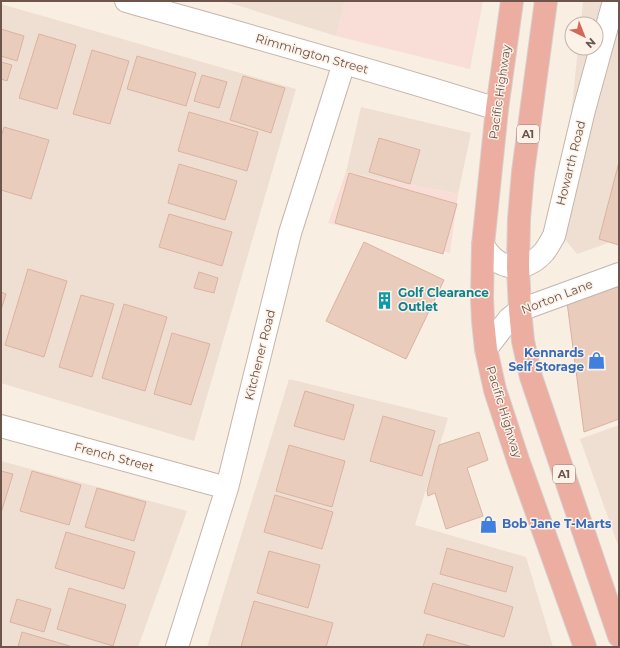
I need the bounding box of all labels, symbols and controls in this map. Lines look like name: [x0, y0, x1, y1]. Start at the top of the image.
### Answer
north arrow: [564, 16, 604, 56]
street label: Rimmington Street: [254, 30, 370, 77]
text: N: [583, 35, 599, 51]
street label: Pacific Highway: [485, 43, 514, 140]
street label: Howarth Road: [553, 119, 588, 207]
road number: A1: [517, 125, 539, 143]
street label: Norton Lane: [519, 276, 595, 317]
place label: Golf Clearance Outlet: [398, 285, 489, 314]
building icon: Golf Clearance Outlet: [375, 290, 395, 310]
street label: Kitchener Road: [241, 308, 278, 402]
place label: Kennards Self Storage: [508, 345, 585, 374]
shop icon: Kennards Self Storage: [587, 350, 607, 370]
street label: Pacific Highway: [483, 364, 526, 460]
street label: French Street: [73, 439, 156, 474]
road number: A1: [553, 465, 575, 483]
shop icon: Bob Jane T-Marts: [479, 514, 499, 534]
place label: Bob Jane T-Marts: [502, 516, 612, 531]

